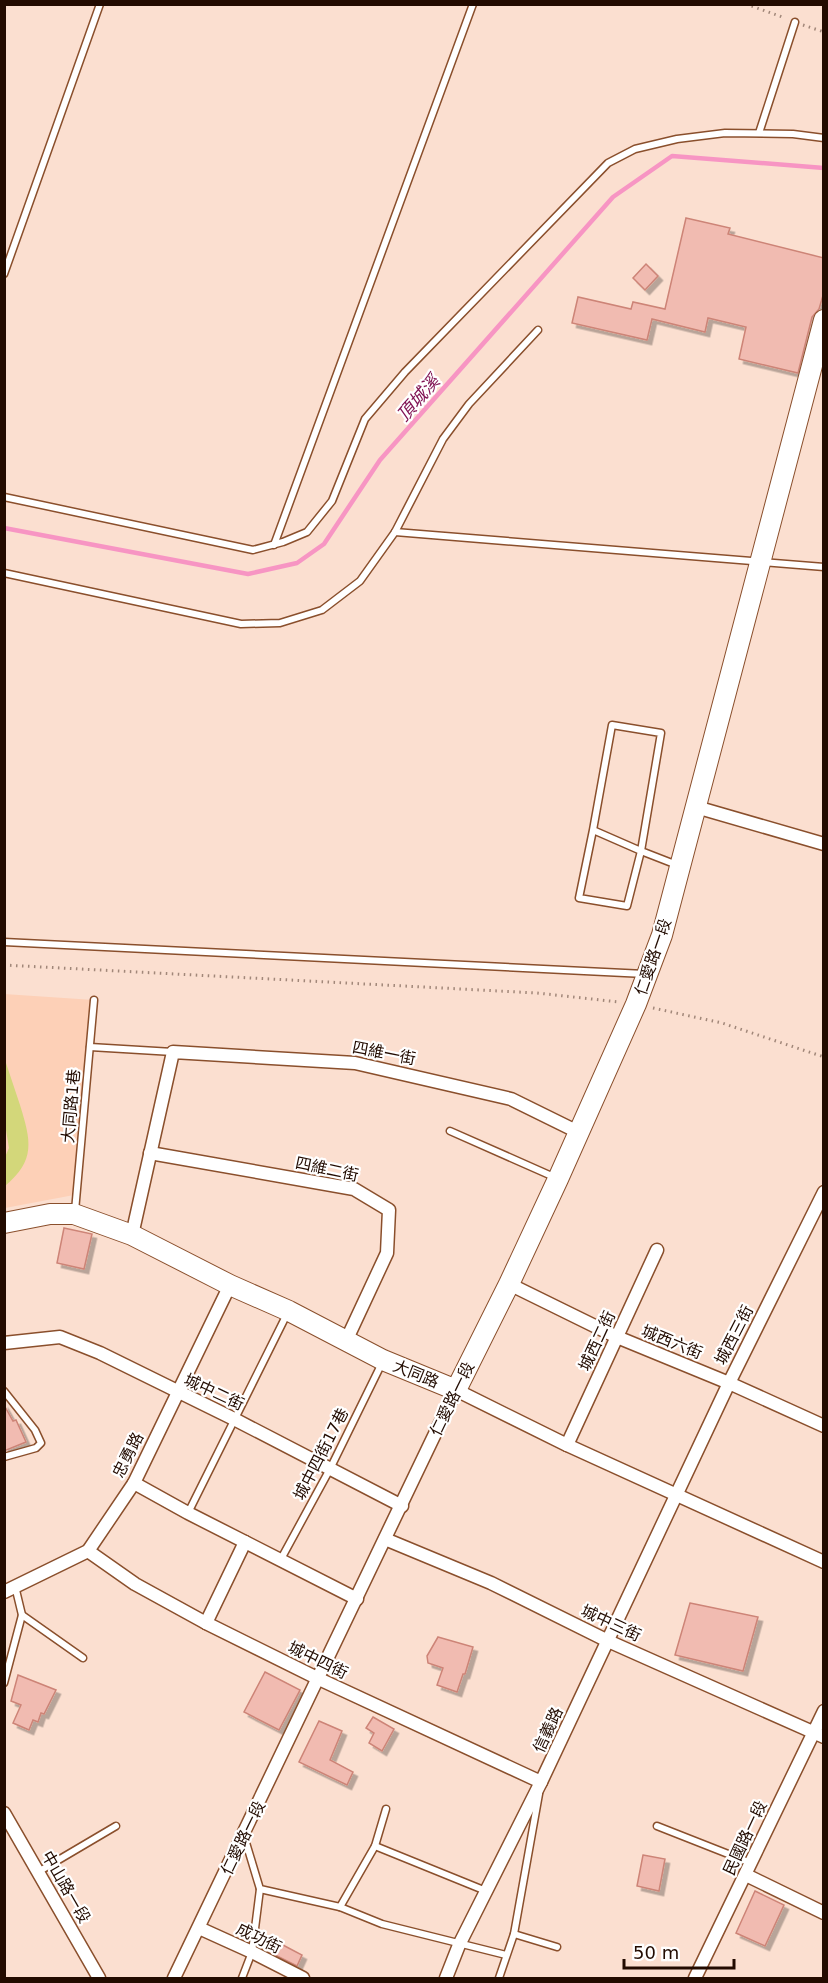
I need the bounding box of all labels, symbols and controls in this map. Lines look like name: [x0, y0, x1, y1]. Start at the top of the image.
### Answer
water label: 頂城溪: [392, 368, 446, 425]
street label: 仁愛路一段: [631, 916, 675, 998]
street label: 四維一街: [351, 1038, 417, 1068]
street label: 大同路1巷: [58, 1068, 84, 1144]
street label: 四維二街: [294, 1153, 360, 1185]
street label: 城西三街: [711, 1302, 757, 1368]
street label: 城西二街: [575, 1308, 619, 1374]
street label: 城西六街: [639, 1321, 705, 1363]
street label: 大同路: [390, 1356, 442, 1392]
street label: 仁愛路一段: [426, 1359, 478, 1439]
street label: 城中二街: [181, 1370, 247, 1414]
street label: 城中四街17巷: [290, 1405, 352, 1503]
street label: 忠勇路: [109, 1429, 147, 1481]
street label: 城中三街: [578, 1601, 644, 1645]
street label: 城中四街: [285, 1637, 351, 1683]
street label: 信義路: [529, 1704, 567, 1756]
street label: 仁愛路一段: [217, 1798, 269, 1878]
street label: 民國路一段: [719, 1798, 771, 1878]
street label: 中山路一段: [38, 1848, 94, 1926]
street label: 成功街: [233, 1919, 285, 1957]
scale bar: [624, 1932, 734, 1970]
text: 50 m: [633, 1942, 679, 1963]

